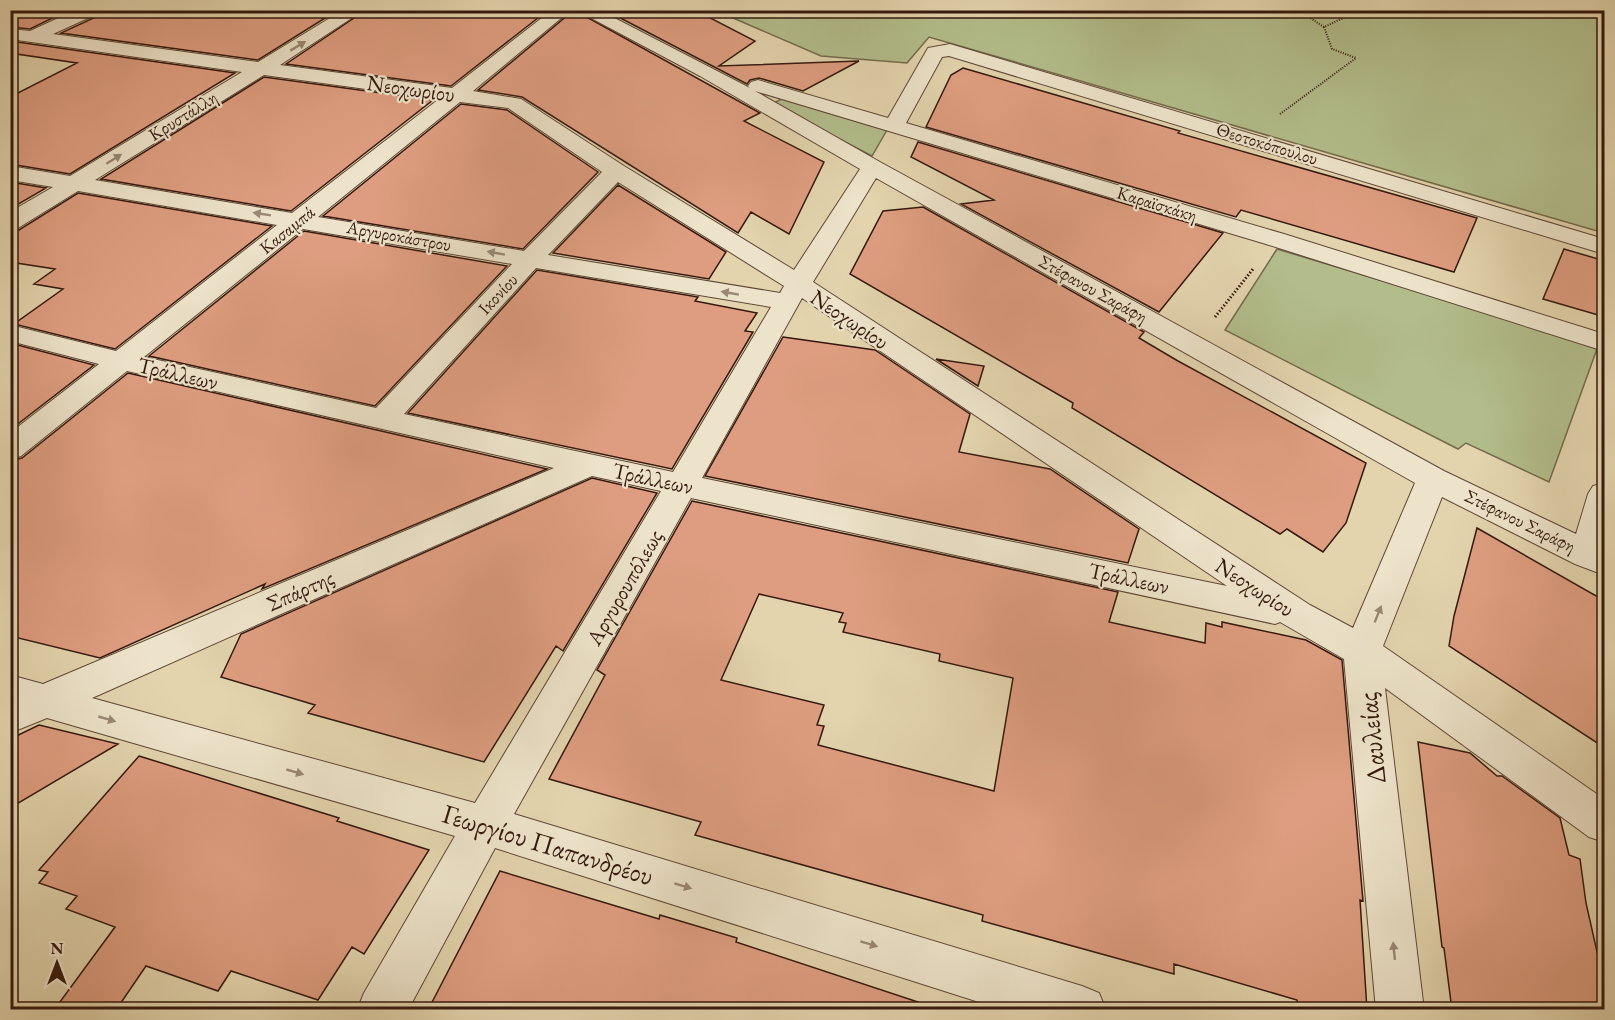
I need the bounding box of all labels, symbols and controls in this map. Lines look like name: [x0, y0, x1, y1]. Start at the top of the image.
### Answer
one-way arrow: [290, 40, 306, 51]
street label: Νεοχωρίου: [365, 68, 457, 109]
street label: Κρυστάλλη: [144, 85, 221, 146]
street label: Θεοτοκόπουλου: [1213, 117, 1321, 170]
one-way arrow: [106, 153, 122, 164]
street label: Καραϊσκάκη: [1114, 180, 1200, 227]
street label: Κασαμπά: [254, 200, 320, 259]
one-way arrow: [253, 209, 272, 218]
street label: Αργυροκάστρου: [344, 215, 453, 256]
one-way arrow: [486, 248, 505, 257]
street label: Στέφανου Σαράφη: [1035, 249, 1152, 328]
street label: Ικονίου: [473, 268, 523, 319]
street label: Νεοχωρίου: [805, 283, 895, 356]
one-way arrow: [720, 288, 739, 297]
street label: Τράλλεων: [135, 350, 221, 397]
street label: Τράλλεων: [610, 456, 696, 501]
street label: Στέφανου Σαράφη: [1461, 484, 1580, 557]
street label: Αργυρουπόλεως: [579, 524, 669, 651]
street label: Νεοχωρίου: [1210, 551, 1300, 624]
street label: Τράλλεων: [1086, 556, 1172, 601]
street label: Σπάρτης: [262, 563, 338, 618]
one-way arrow: [1374, 605, 1383, 623]
street label: Δαυλείας: [1349, 691, 1394, 786]
one-way arrow: [98, 715, 116, 725]
one-way arrow: [286, 768, 304, 777]
street label: Γεωργίου Παπανδρέου: [438, 796, 658, 893]
one-way arrow: [674, 882, 692, 891]
north arrow: [27, 933, 87, 993]
text: N: [51, 938, 64, 959]
one-way arrow: [860, 940, 878, 949]
one-way arrow: [1389, 942, 1399, 961]

